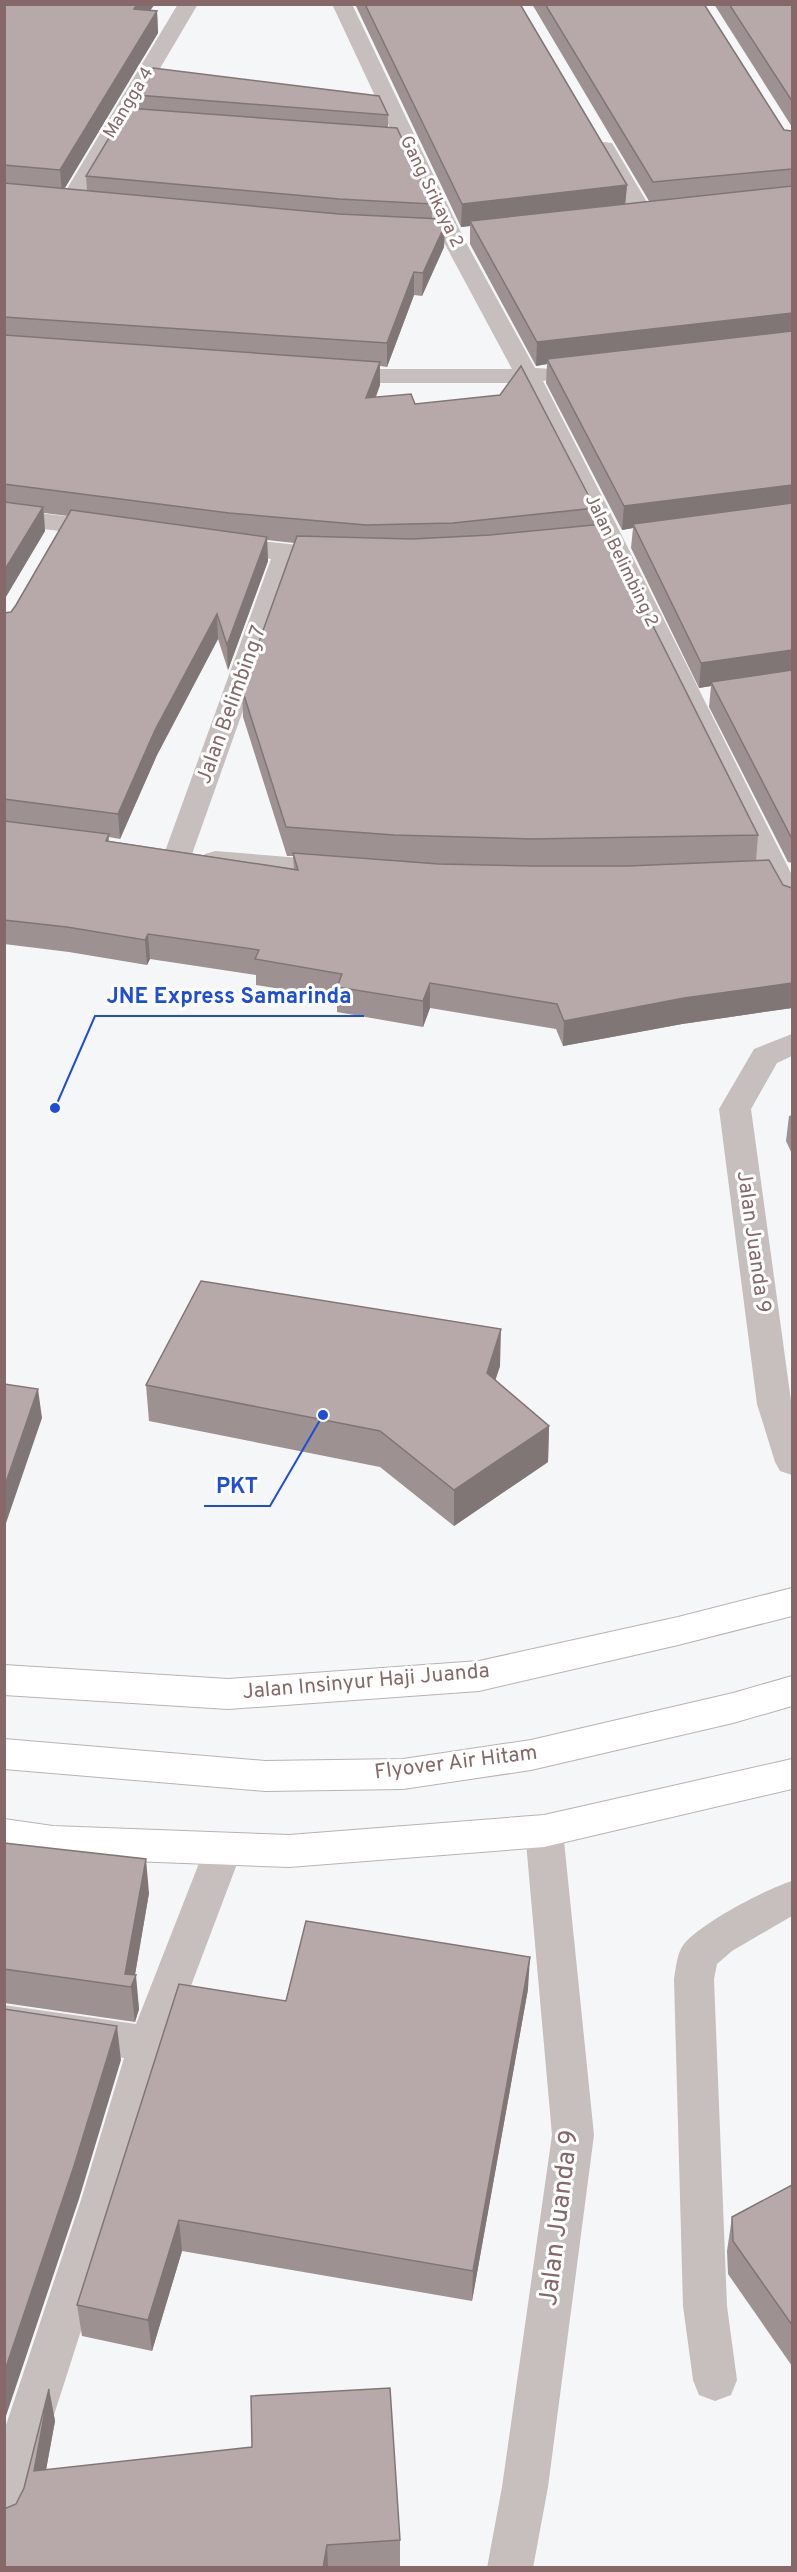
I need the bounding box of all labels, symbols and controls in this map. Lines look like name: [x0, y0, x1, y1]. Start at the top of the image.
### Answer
street label: Mangga 4: [99, 63, 159, 143]
street label: Gang Srikaya 2: [394, 132, 468, 252]
street label: Jalan Belimbing 2: [579, 491, 663, 631]
street label: Jalan Belimbing 7: [191, 622, 273, 788]
callout: JNE Express Samarinda: [95, 976, 364, 1016]
text: JNE Express Samarinda: [107, 984, 351, 1011]
street label: Jalan Juanda 9: [730, 1169, 776, 1315]
callout: PKT: [204, 1466, 270, 1506]
text: PKT: [216, 1474, 258, 1501]
street label: Jalan Insinyur Haji Juanda: [241, 1658, 491, 1706]
street label: Flyover Air Hitam: [373, 1740, 539, 1786]
street label: Jalan Juanda 9: [533, 2128, 587, 2308]

